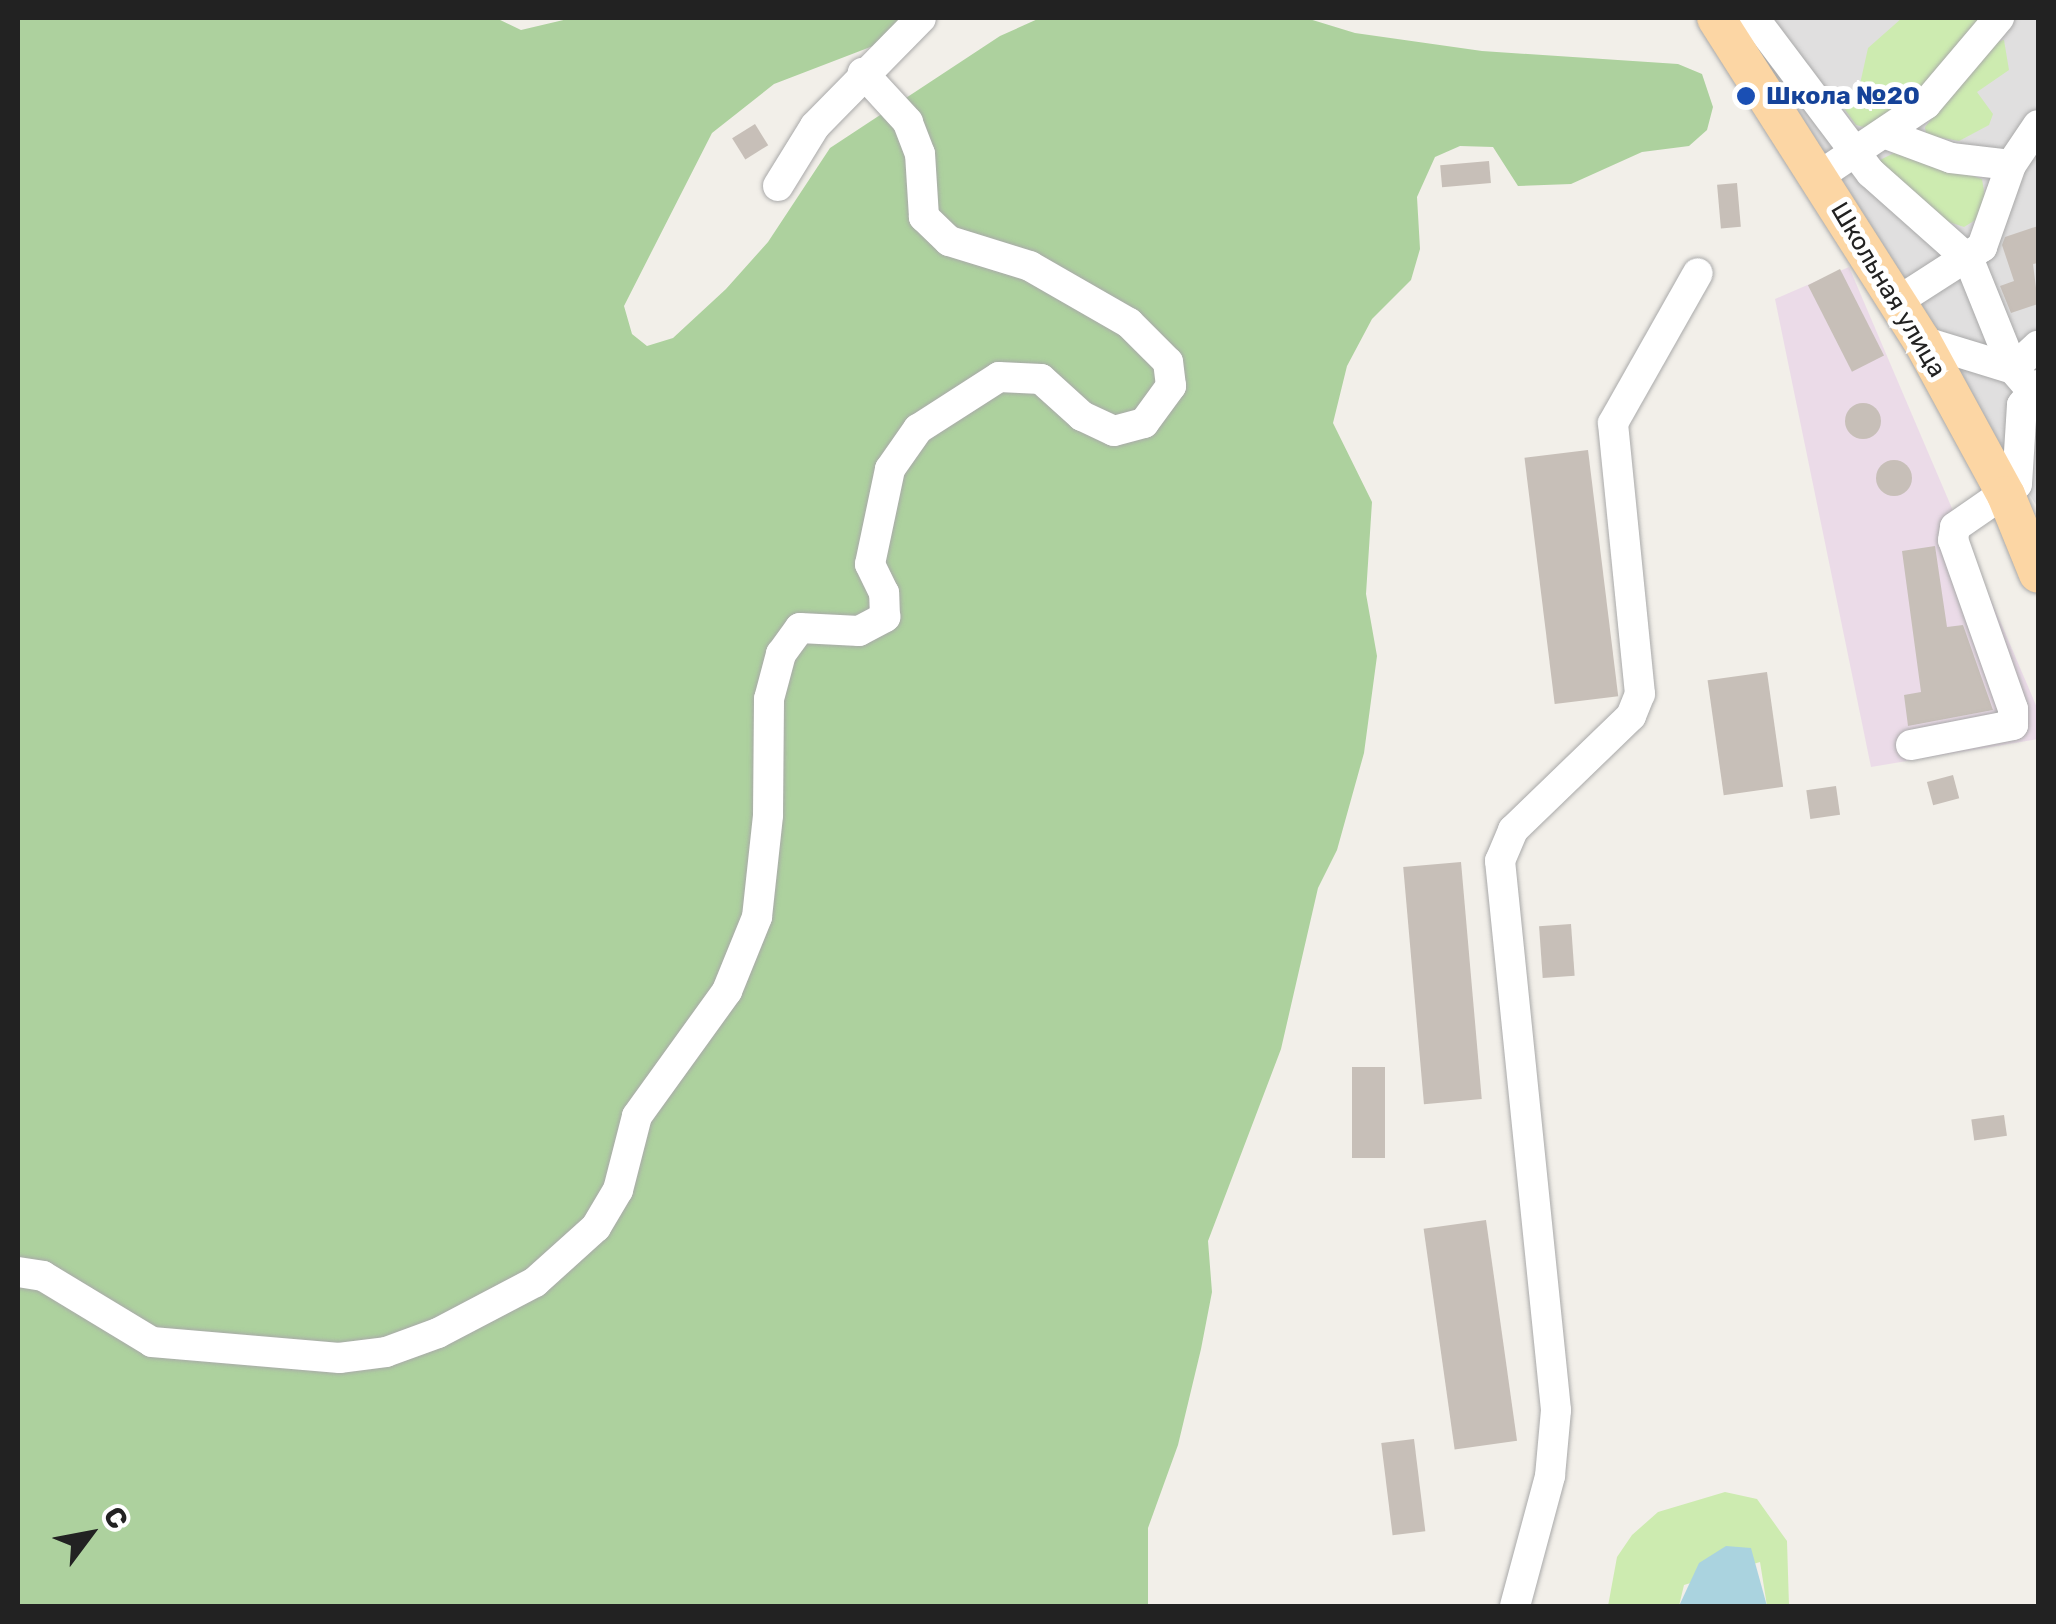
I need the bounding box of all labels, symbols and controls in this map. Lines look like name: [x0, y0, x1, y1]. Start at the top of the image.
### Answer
place label: Школа №20: [1766, 81, 1920, 111]
marker: Школа №20: [1735, 85, 1757, 107]
street label: Школьная улица: [1824, 197, 1952, 383]
north arrow: [40, 1484, 140, 1584]
text: С: [97, 1501, 135, 1535]

